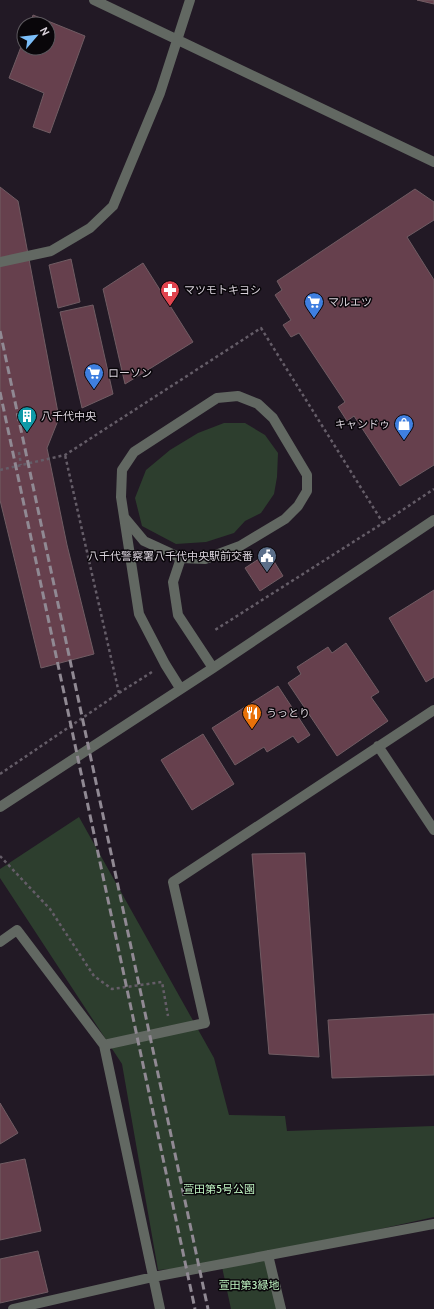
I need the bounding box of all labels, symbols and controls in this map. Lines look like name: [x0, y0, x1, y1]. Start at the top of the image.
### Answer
north arrow: [16, 16, 56, 56]
text: N: [37, 25, 53, 38]
pharmacy icon: マツモトキヨシ: [159, 279, 181, 307]
place label: マツモトキヨシ: [184, 283, 261, 297]
supermarket icon: マルエツ: [303, 291, 325, 319]
place label: マルエツ: [328, 295, 372, 309]
supermarket icon: ローソン: [83, 362, 105, 390]
place label: ローソン: [108, 366, 152, 380]
building icon: 八千代中央: [16, 405, 38, 433]
place label: 八千代中央: [41, 409, 97, 423]
shop icon: キャンドゥ: [393, 413, 415, 441]
place label: キャンドゥ: [335, 417, 390, 431]
public building icon: 八千代警察署八千代中央駅前交番: [256, 545, 278, 573]
place label: 八千代警察署八千代中央駅前交番: [88, 549, 253, 563]
restaurant icon: うっとり: [241, 702, 263, 730]
place label: うっとり: [266, 706, 310, 720]
park label: 萱田第5号公園: [183, 1182, 255, 1196]
park label: 萱田第3緑地: [219, 1278, 279, 1292]

